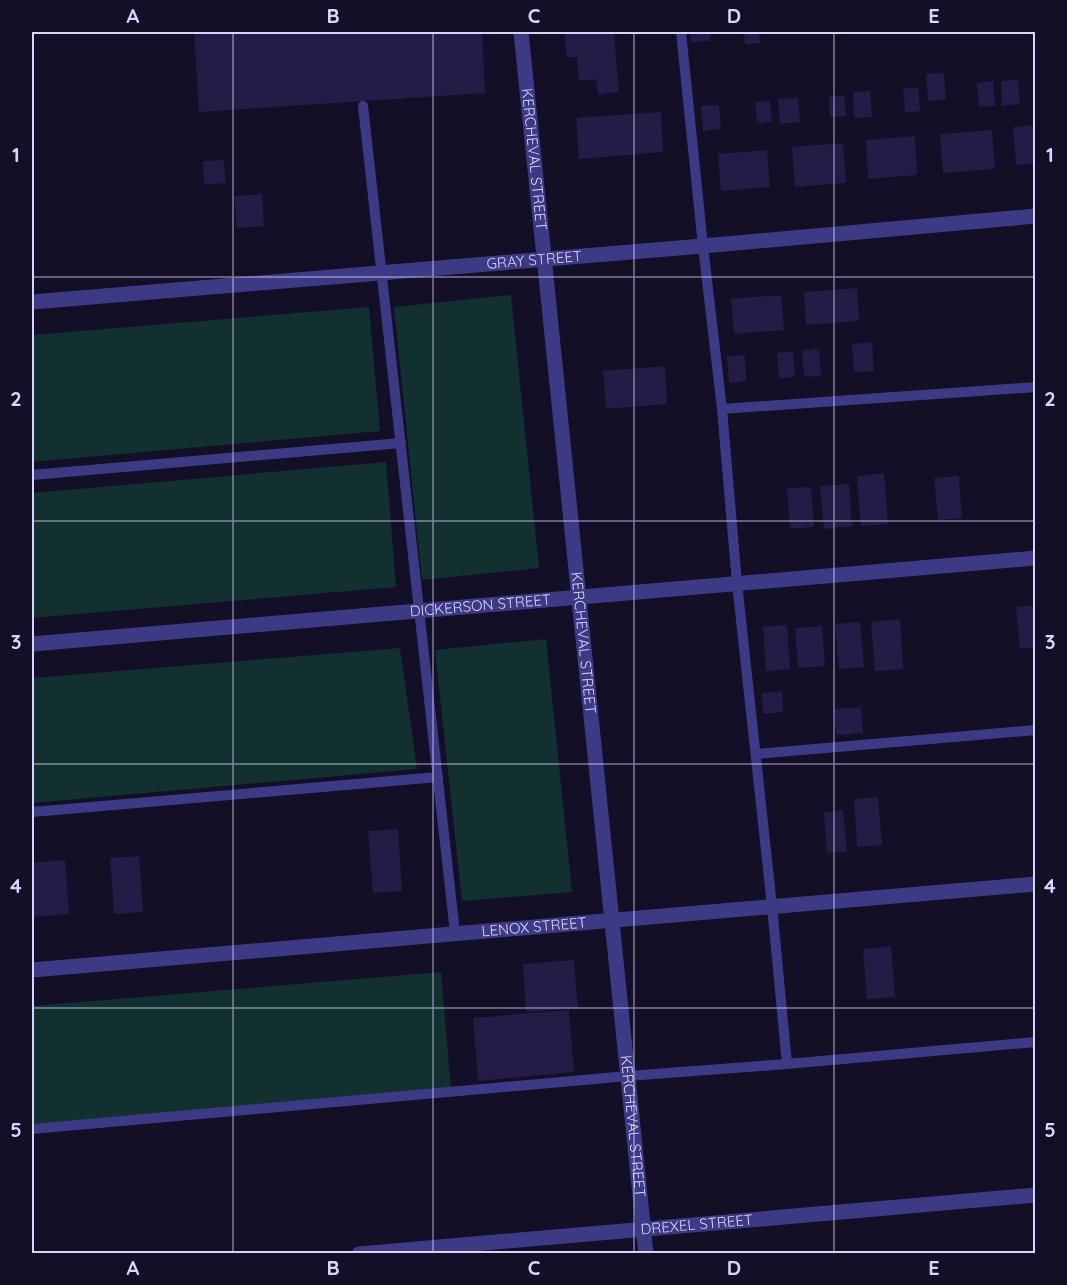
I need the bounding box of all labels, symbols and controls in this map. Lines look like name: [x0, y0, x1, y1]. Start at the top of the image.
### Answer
text: A: [127, 3, 140, 28]
text: B: [326, 3, 340, 28]
text: C: [528, 3, 541, 28]
text: D: [727, 3, 741, 28]
text: E: [928, 3, 940, 28]
street label: KERCHEVAL STREET: [518, 87, 551, 231]
text: 1: [12, 142, 20, 167]
text: 1: [1046, 142, 1054, 167]
street label: GRAY STREET: [486, 246, 583, 273]
text: 2: [10, 386, 22, 411]
text: 2: [1044, 386, 1056, 411]
street label: KERCHEVAL STREET: [567, 571, 601, 715]
street label: DICKERSON STREET: [409, 590, 552, 621]
text: 3: [11, 629, 21, 654]
text: 3: [1045, 629, 1055, 654]
text: 4: [10, 873, 22, 898]
text: 4: [1044, 873, 1056, 898]
street label: LENOX STREET: [481, 913, 587, 940]
street label: KERCHEVAL STREET: [617, 1054, 650, 1198]
text: 5: [10, 1117, 22, 1142]
text: 5: [1044, 1117, 1056, 1142]
street label: DREXEL STREET: [640, 1210, 754, 1238]
text: A: [127, 1255, 140, 1280]
text: B: [326, 1255, 340, 1280]
text: C: [528, 1255, 541, 1280]
text: D: [727, 1255, 741, 1280]
text: E: [928, 1255, 940, 1280]

